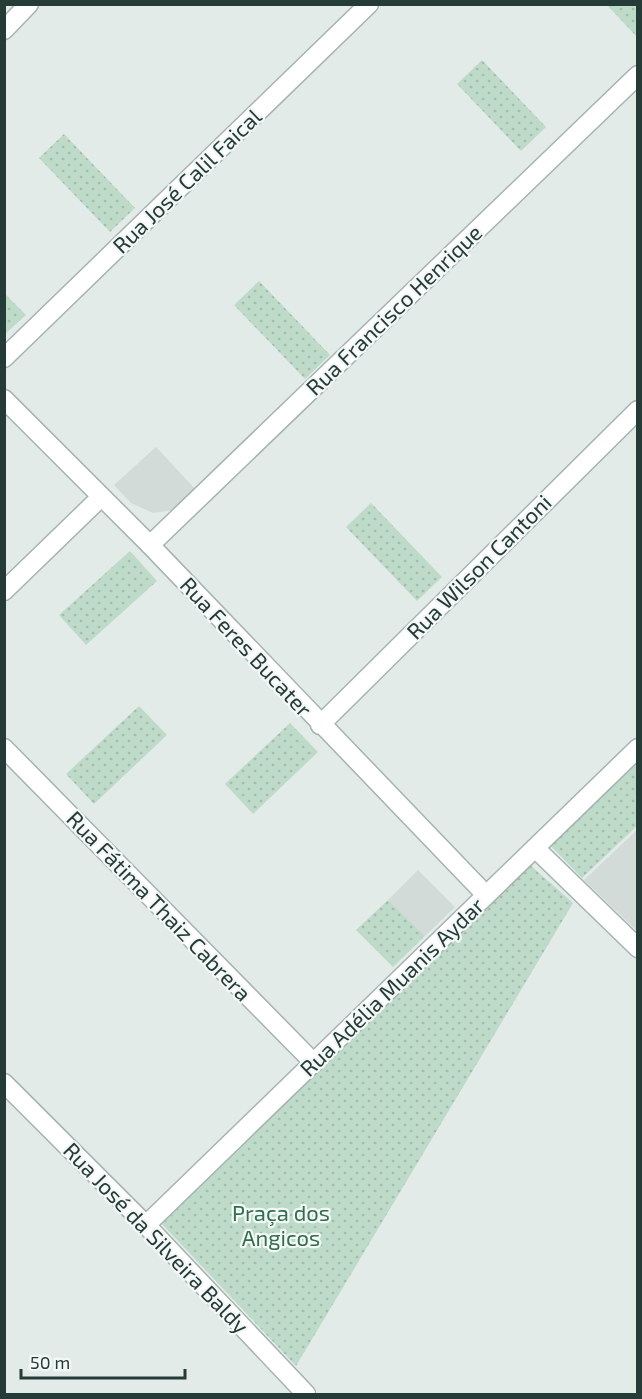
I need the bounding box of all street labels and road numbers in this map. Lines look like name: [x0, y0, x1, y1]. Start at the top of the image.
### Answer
street label: Rua José Calil Faical: [107, 102, 266, 258]
street label: Rua Francisco Henrique: [300, 219, 487, 400]
street label: Rua Wilson Cantoni: [401, 489, 556, 644]
street label: Rua Feres Bucater: [176, 571, 318, 721]
street label: Rua Fátima Thaiz Cabrera: [62, 805, 257, 1006]
street label: Rua Adélia Muanis Aydar: [294, 891, 489, 1081]
street label: Rua José da Silveira Baldy: [59, 1137, 255, 1338]

